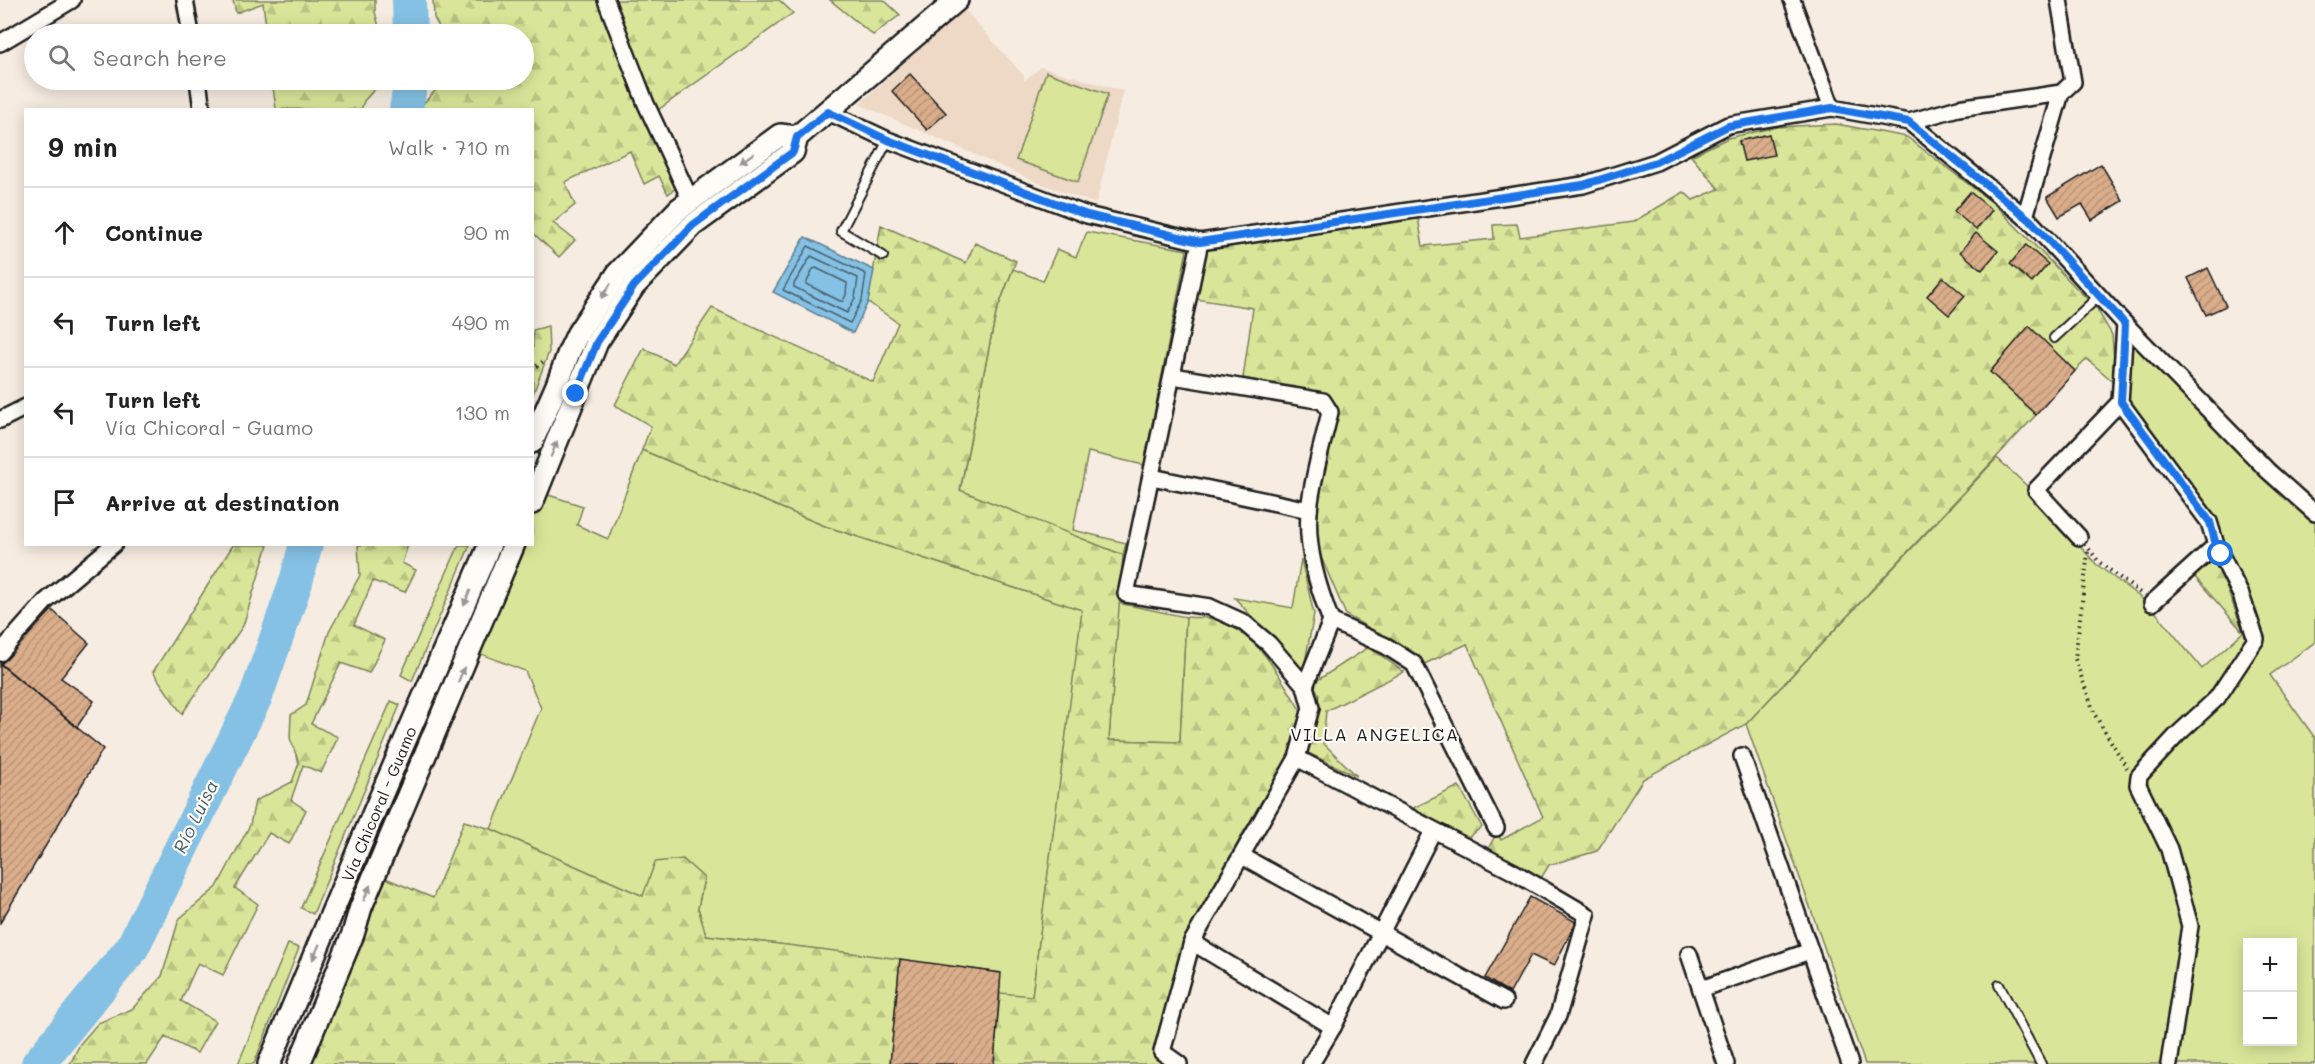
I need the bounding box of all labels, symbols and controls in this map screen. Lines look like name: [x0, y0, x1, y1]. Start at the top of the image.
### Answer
search box: [24, 24, 534, 90]
icon: search: [45, 41, 78, 74]
text: Search here: [93, 43, 227, 72]
text: 9 min: [48, 130, 117, 164]
text: Walk · 710 m: [388, 134, 510, 160]
one-way arrow: [739, 152, 754, 164]
icon: ahead: [48, 216, 81, 249]
text: Continue: [105, 218, 203, 247]
text: 90 m: [464, 219, 510, 245]
one-way arrow: [601, 283, 612, 299]
icon: left: [48, 306, 81, 339]
text: Turn left: [105, 308, 201, 337]
text: 490 m: [452, 309, 510, 335]
route end: [562, 380, 588, 406]
text: Turn left: [105, 385, 201, 414]
icon: left: [48, 396, 81, 429]
text: 130 m: [455, 399, 510, 425]
text: Vía Chicoral - Guamo: [105, 414, 313, 440]
one-way arrow: [550, 439, 560, 457]
icon: arrive: [48, 486, 81, 519]
text: Arrive at destination: [105, 488, 340, 517]
route start: [2207, 540, 2233, 566]
one-way arrow: [462, 590, 472, 608]
one-way arrow: [456, 665, 466, 683]
district label: VILLA ANGELICA: [1290, 722, 1460, 746]
street label: Vía Chicoral - Guamo: [336, 723, 421, 885]
water label: Río Luisa: [167, 776, 223, 857]
one-way arrow: [363, 884, 372, 901]
map controls: [2243, 938, 2297, 1046]
button: +: [2243, 938, 2297, 992]
one-way arrow: [312, 943, 321, 960]
button: −: [2243, 992, 2297, 1046]

